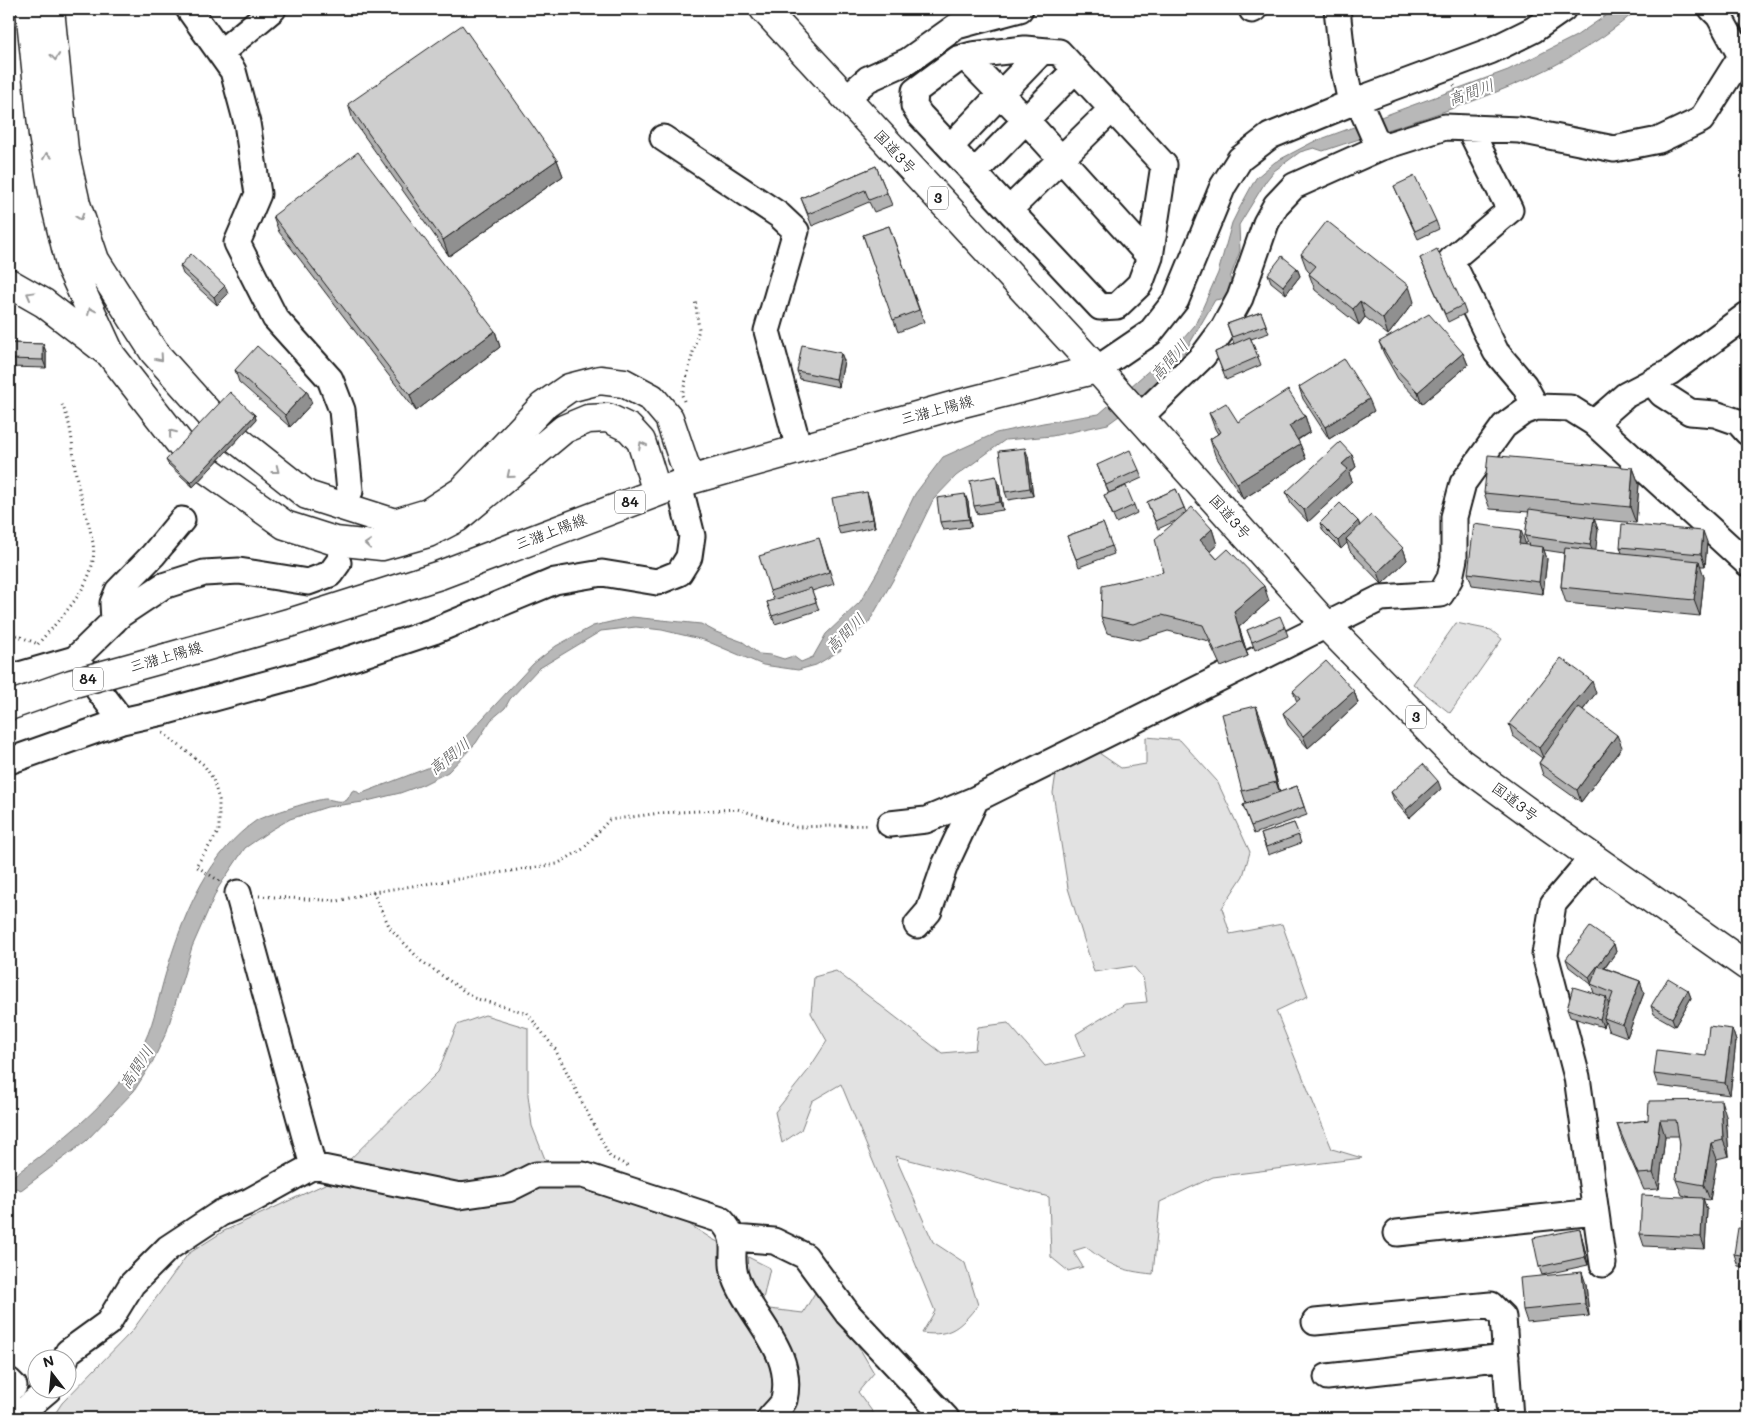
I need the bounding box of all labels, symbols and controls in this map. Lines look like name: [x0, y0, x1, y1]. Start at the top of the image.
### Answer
one-way arrow: [49, 54, 60, 62]
water label: 高間川: [1445, 73, 1497, 110]
street label: 国道3号: [870, 125, 921, 178]
one-way arrow: [42, 151, 52, 160]
road number: 3: [928, 187, 948, 210]
one-way arrow: [74, 213, 84, 221]
one-way arrow: [27, 291, 36, 301]
one-way arrow: [86, 307, 97, 316]
water label: 高間川: [1145, 335, 1192, 385]
one-way arrow: [154, 352, 163, 361]
street label: 三潴上陽線: [898, 390, 976, 428]
one-way arrow: [169, 430, 177, 439]
one-way arrow: [638, 442, 648, 451]
one-way arrow: [270, 465, 279, 473]
one-way arrow: [506, 470, 515, 479]
street label: 国道3号: [1205, 490, 1256, 543]
road number: 84: [615, 491, 645, 514]
street label: 三潴上陽線: [512, 508, 589, 554]
one-way arrow: [364, 539, 372, 550]
water label: 高間川: [820, 608, 869, 657]
street label: 三潴上陽線: [127, 636, 205, 676]
road number: 84: [73, 668, 103, 691]
road number: 3: [1406, 706, 1426, 729]
water label: 高間川: [423, 732, 474, 779]
street label: 国道3号: [1488, 777, 1543, 825]
water label: 高間川: [114, 1041, 157, 1093]
north arrow: [28, 1350, 78, 1400]
text: N: [41, 1350, 56, 1372]

